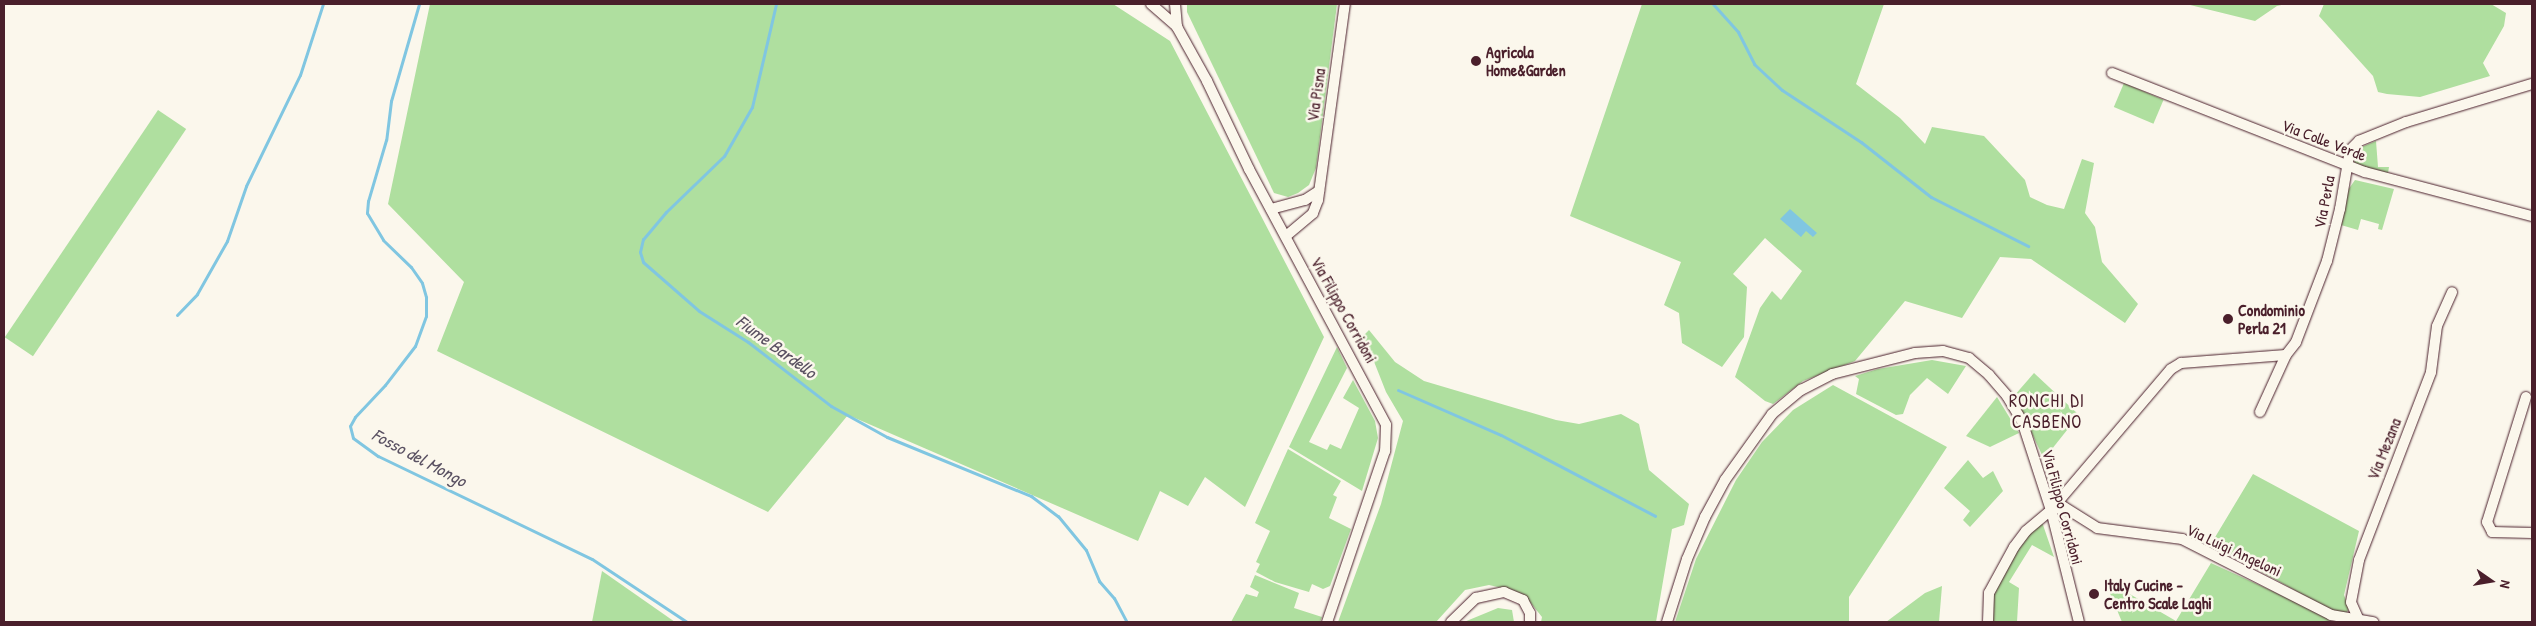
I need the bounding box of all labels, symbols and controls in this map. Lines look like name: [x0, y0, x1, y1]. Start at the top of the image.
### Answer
place label: Agricola Home&Garden: [1486, 42, 1566, 80]
marker: Agricola Home&Garden: [1470, 55, 1482, 67]
street label: Via Pisna: [1303, 67, 1329, 123]
street label: Via Colle Verde: [2279, 115, 2369, 165]
street label: Via Perla: [2309, 174, 2339, 230]
street label: Via Filippo Corridoni: [1307, 254, 1381, 366]
place label: Condominio Perla 21: [2238, 300, 2305, 338]
water label: Fiume Bardello: [732, 311, 820, 383]
marker: Condominio Perla 21: [2222, 313, 2234, 325]
district label: RONCHI DI CASBENO: [2008, 391, 2086, 434]
street label: Via Mezana: [2363, 415, 2405, 483]
water label: Fosso del Mongo: [368, 424, 470, 492]
street label: Via Filippo Corridoni: [2038, 447, 2088, 567]
street label: Via Luigi Angeloni: [2183, 520, 2285, 580]
north arrow: [2466, 556, 2516, 606]
place label: Italy Cucine - Centro Scale Laghi: [2104, 575, 2212, 613]
text: N: [2496, 579, 2516, 590]
marker: Italy Cucine - Centro Scale Laghi: [2088, 588, 2100, 600]

